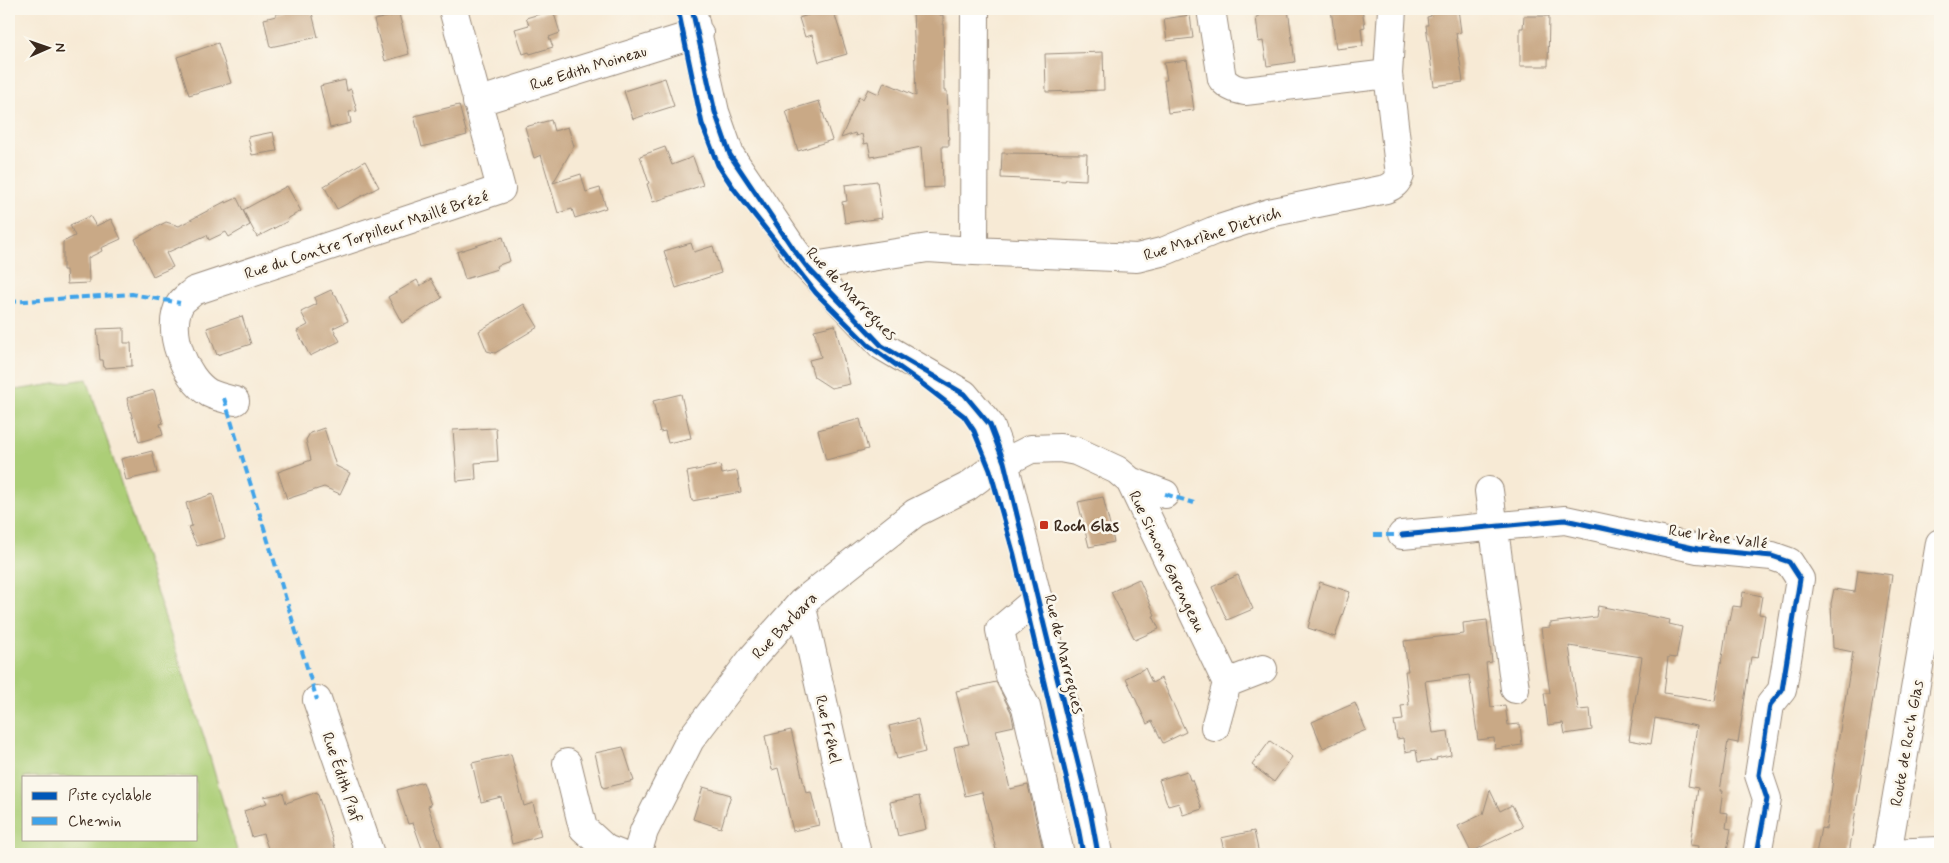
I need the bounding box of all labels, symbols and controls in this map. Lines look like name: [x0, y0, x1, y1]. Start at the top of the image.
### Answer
north arrow: [22, 22, 72, 72]
street label: Rue Edith Moineau: [528, 41, 649, 96]
text: N: [51, 43, 69, 53]
street label: Rue du Contre Torpilleur Maillé Brézé: [242, 186, 491, 285]
street label: Rue Marlène Dietrich: [1141, 202, 1284, 267]
street label: Rue de Marregues: [800, 243, 901, 346]
street label: Rue Simon Garengeau: [1123, 487, 1210, 636]
place label: Roch Glas: [1054, 516, 1120, 537]
marker: Roch Glas: [1038, 519, 1050, 531]
street label: Rue Irène Vallé: [1667, 520, 1768, 555]
street label: Rue Barbara: [748, 588, 822, 664]
street label: Rue de Marregues: [1038, 592, 1089, 716]
street label: Route de Roc'h Glas: [1886, 678, 1929, 808]
street label: Rue Fréhel: [809, 693, 846, 766]
street label: Rue Édith Piaf: [316, 730, 367, 825]
legend: [22, 776, 198, 840]
text: Piste cyclable: [68, 786, 152, 806]
text: Chemin: [68, 812, 121, 832]

